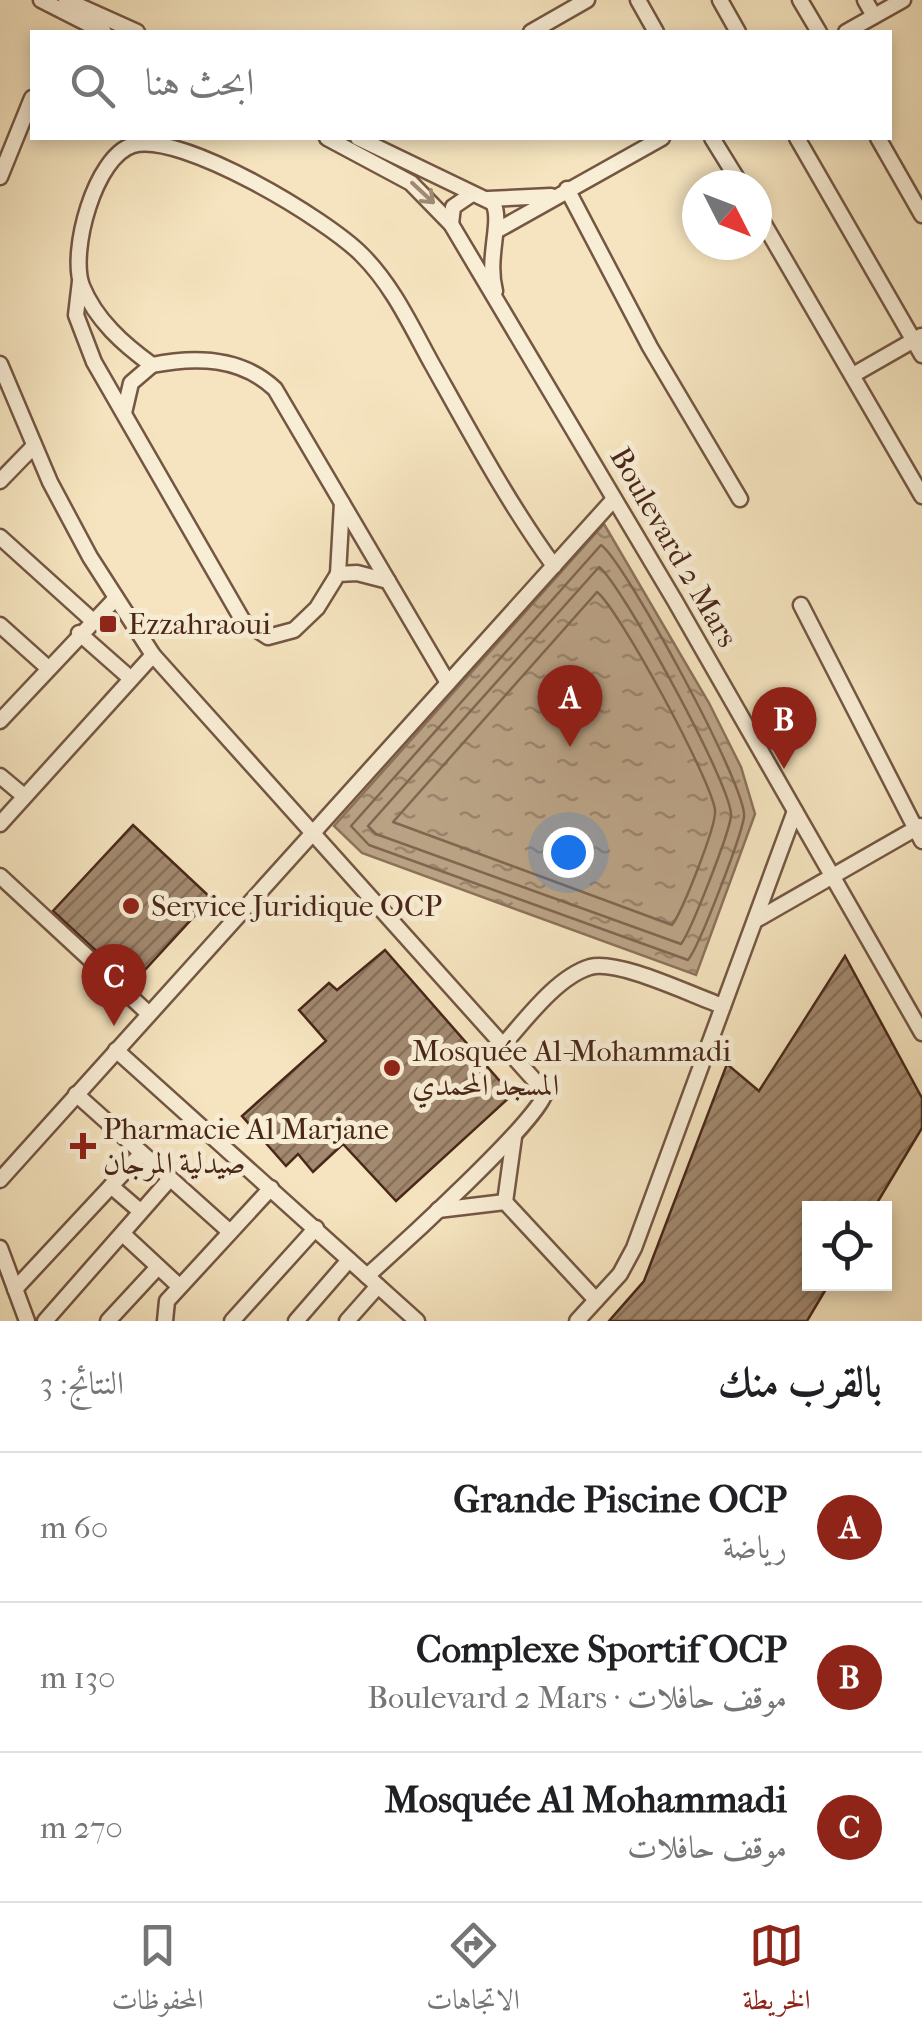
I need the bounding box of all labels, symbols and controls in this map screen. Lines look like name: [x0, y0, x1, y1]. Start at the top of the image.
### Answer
search box: [30, 30, 892, 140]
icon: search: [65, 58, 120, 113]
text: ابحث هنا: [145, 60, 255, 105]
north arrow: [682, 170, 772, 260]
one-way arrow: [409, 181, 435, 205]
street label: Boulevard 2 Mars: [602, 441, 745, 653]
place label: Ezzahraoui: [128, 607, 271, 642]
marker: Ezzahraoui: [97, 613, 119, 635]
pin: A: [538, 664, 602, 747]
pin: B: [752, 686, 816, 769]
your location: [543, 827, 594, 878]
place label: Service Juridique OCP: [151, 889, 442, 924]
marker: Service Juridique OCP: [120, 895, 142, 917]
pin: C: [82, 944, 146, 1026]
place label: Mosquée Al-Mohammadi المسجد المحمدي: [412, 1034, 731, 1109]
marker: Mosquée Al-Mohammadi المسجد المحمدي: [381, 1057, 403, 1079]
place label: Pharmacie Al Marjane صيدلية المرجان: [103, 1112, 389, 1182]
marker: Pharmacie Al Marjane صيدلية المرجان: [72, 1135, 94, 1157]
map controls: [802, 1201, 892, 1291]
button: locate: [802, 1201, 892, 1291]
text: بالقرب منك: [718, 1358, 882, 1407]
text: النتائج: 3: [40, 1365, 124, 1402]
text: Grande Piscine OCP: [453, 1477, 787, 1522]
text: 60 m: [40, 1509, 108, 1546]
text: A: [839, 1509, 860, 1546]
text: رياضة: [722, 1529, 787, 1566]
text: Complexe Sportif OCP: [416, 1627, 787, 1672]
text: 130 m: [40, 1659, 116, 1696]
text: B: [839, 1659, 860, 1696]
text: موقف حافلات · Boulevard 2 Mars: [367, 1679, 787, 1716]
text: Mosquée Al Mohammadi: [384, 1777, 787, 1822]
text: 270 m: [40, 1809, 123, 1846]
text: C: [839, 1809, 860, 1846]
text: موقف حافلات: [627, 1829, 787, 1866]
tab: المحفوظات: [111, 1918, 204, 2027]
tab: الاتجاهات: [426, 1918, 520, 2027]
tab: الخريطة: [743, 1918, 811, 2027]

